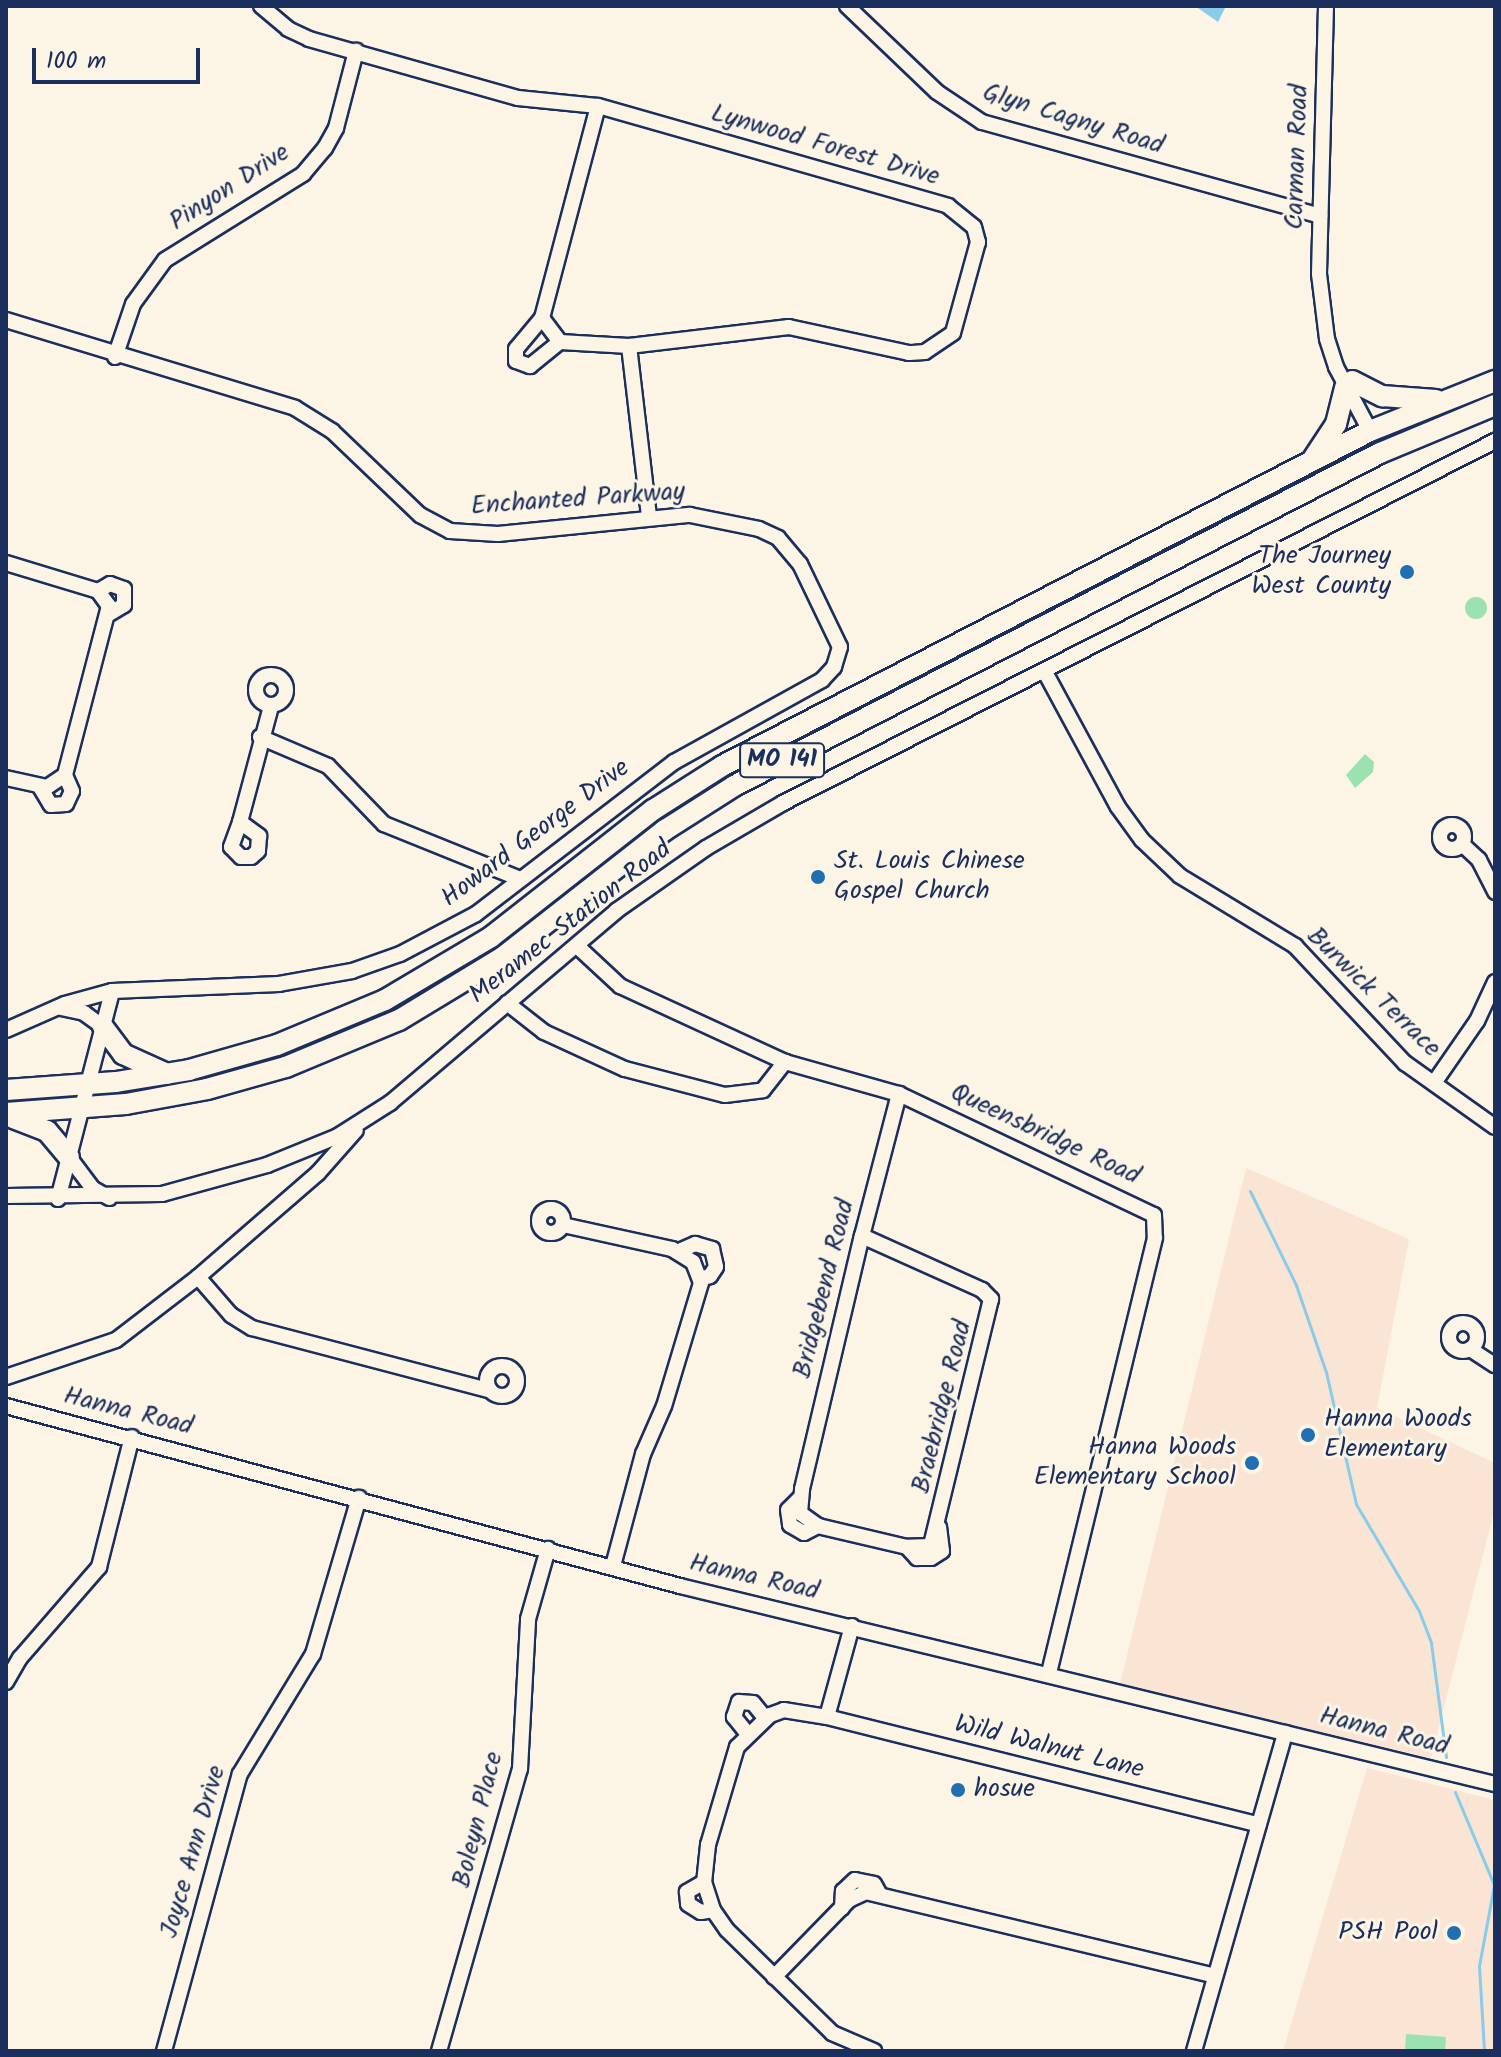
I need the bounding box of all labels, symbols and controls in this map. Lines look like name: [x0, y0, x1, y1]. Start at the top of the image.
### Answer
scale bar: [36, 32, 204, 82]
text: 100 m: [46, 42, 106, 81]
street label: Glyn Cagny Road: [979, 78, 1167, 162]
street label: Carman Road: [1280, 84, 1316, 230]
street label: Lynwood Forest Drive: [707, 98, 943, 194]
street label: Pinyon Drive: [164, 138, 296, 238]
street label: Enchanted Parkway: [470, 477, 686, 523]
place label: The Journey West County: [1251, 541, 1391, 602]
marker: The Journey West County: [1398, 563, 1416, 581]
road number: MO 141: [738, 740, 826, 780]
street label: Howard George Drive: [436, 753, 636, 915]
street label: Meramec Station Road: [464, 834, 678, 1012]
place label: St. Louis Chinese Gospel Church: [834, 846, 1025, 908]
marker: St. Louis Chinese Gospel Church: [809, 868, 827, 886]
street label: Burwick Terrace: [1300, 921, 1446, 1065]
street label: Queensbridge Road: [945, 1077, 1145, 1193]
street label: Bridgebend Road: [788, 1196, 862, 1382]
street label: Braebridge Road: [906, 1317, 980, 1497]
street label: Hanna Road: [60, 1381, 196, 1443]
place label: Hanna Woods Elementary: [1324, 1404, 1472, 1466]
marker: Hanna Woods Elementary: [1299, 1426, 1317, 1444]
place label: Hanna Woods Elementary School: [1034, 1432, 1236, 1494]
marker: Hanna Woods Elementary School: [1243, 1454, 1261, 1472]
street label: Hanna Road: [686, 1548, 822, 1608]
street label: Hanna Road: [1316, 1701, 1452, 1763]
street label: Wild Walnut Lane: [951, 1709, 1147, 1787]
street label: Boleyn Place: [447, 1749, 511, 1891]
street label: Joyce Ann Drive: [154, 1762, 234, 1942]
place label: hosue: [974, 1774, 1035, 1806]
marker: hosue: [949, 1781, 967, 1799]
place label: PSH Pool: [1338, 1917, 1438, 1949]
marker: PSH Pool: [1445, 1924, 1463, 1942]

